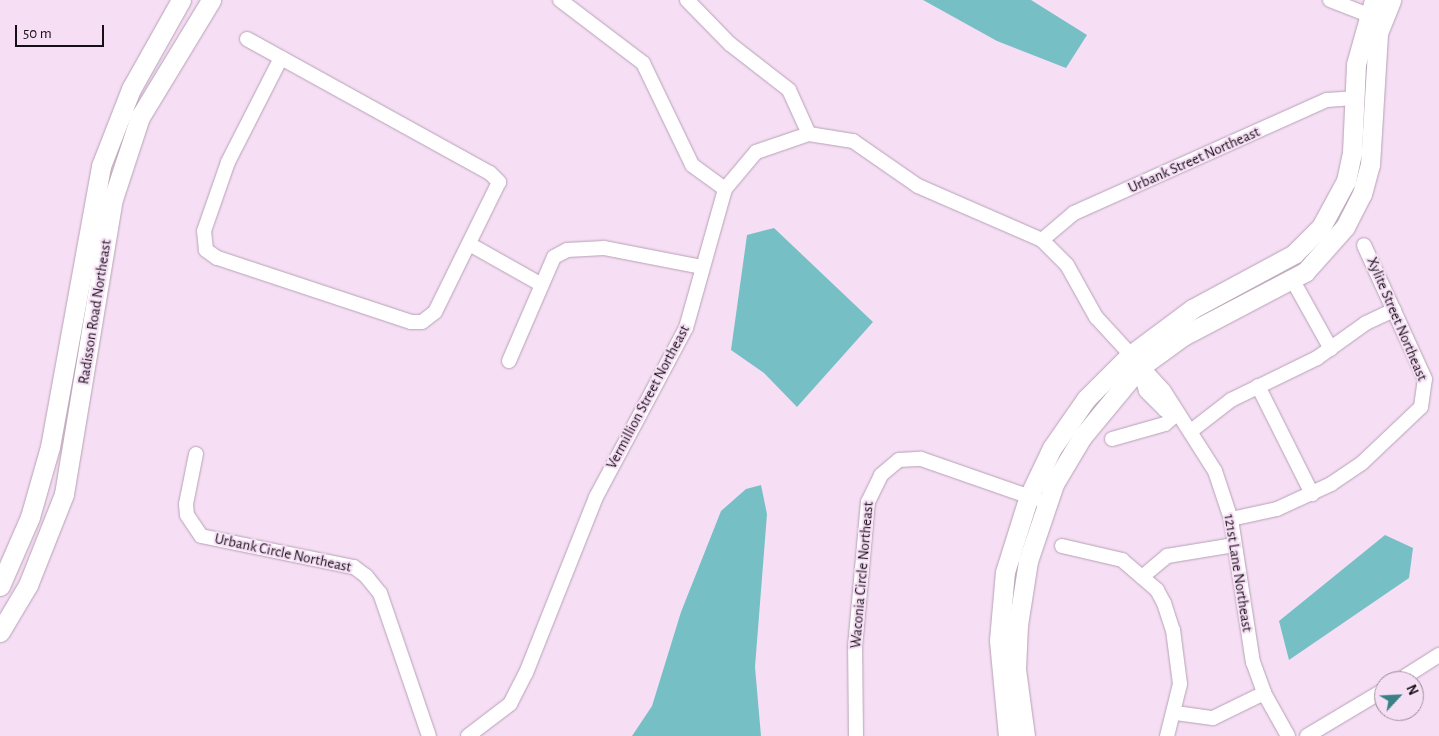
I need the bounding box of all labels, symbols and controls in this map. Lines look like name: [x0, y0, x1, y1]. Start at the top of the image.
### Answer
scale bar: [18, 15, 106, 47]
text: 50 m: [23, 26, 52, 41]
street label: Urbank Street Northeast: [1125, 123, 1263, 197]
street label: Radisson Road Northeast: [75, 239, 115, 385]
street label: Xylite Street Northeast: [1363, 254, 1431, 384]
street label: Vermillion Street Northeast: [602, 322, 694, 472]
street label: Waconia Circle Northeast: [847, 501, 877, 649]
street label: 121st Lane Northeast: [1220, 513, 1256, 633]
street label: Urbank Circle Northeast: [213, 530, 353, 576]
north arrow: [1374, 671, 1424, 721]
text: N: [1403, 683, 1420, 697]

